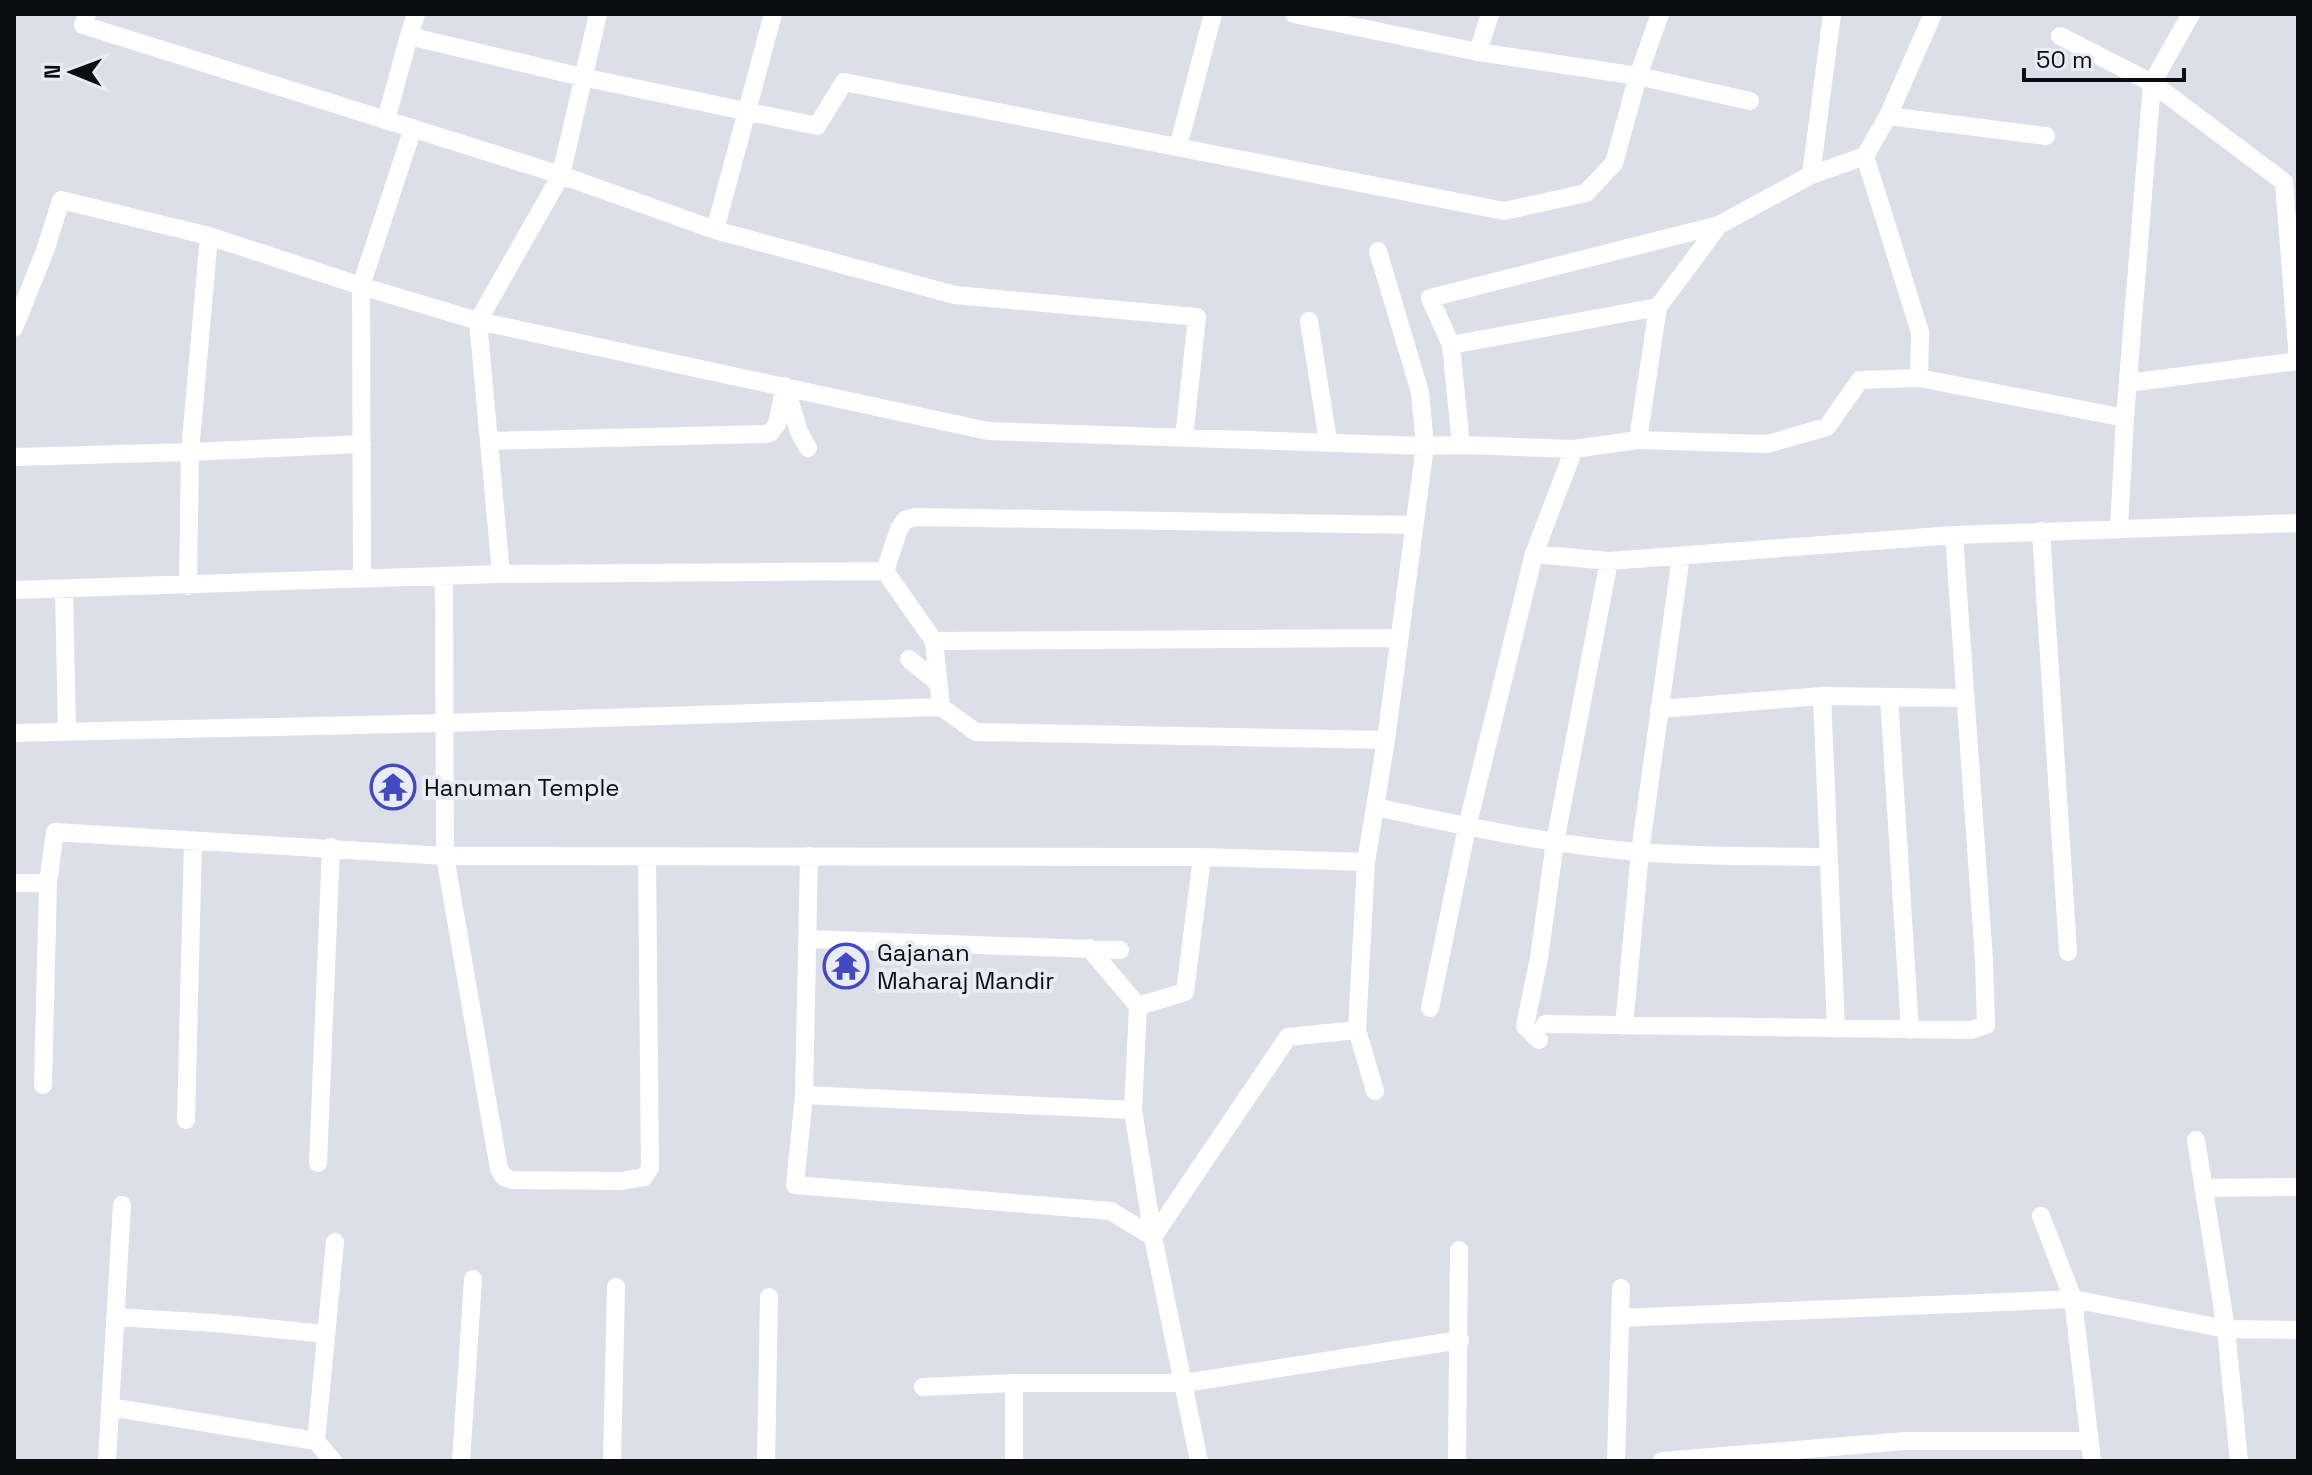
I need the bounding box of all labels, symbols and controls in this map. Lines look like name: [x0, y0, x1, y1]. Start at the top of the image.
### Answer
north arrow: [32, 32, 112, 112]
scale bar: [2024, 32, 2184, 82]
text: 50 m: [2036, 44, 2093, 75]
text: N: [38, 64, 66, 79]
temple icon: Hanuman Temple: [369, 763, 417, 811]
place label: Hanuman Temple: [424, 772, 620, 803]
place label: Gajanan Maharaj Mandir: [877, 937, 1054, 996]
temple icon: Gajanan Maharaj Mandir: [822, 942, 870, 990]

